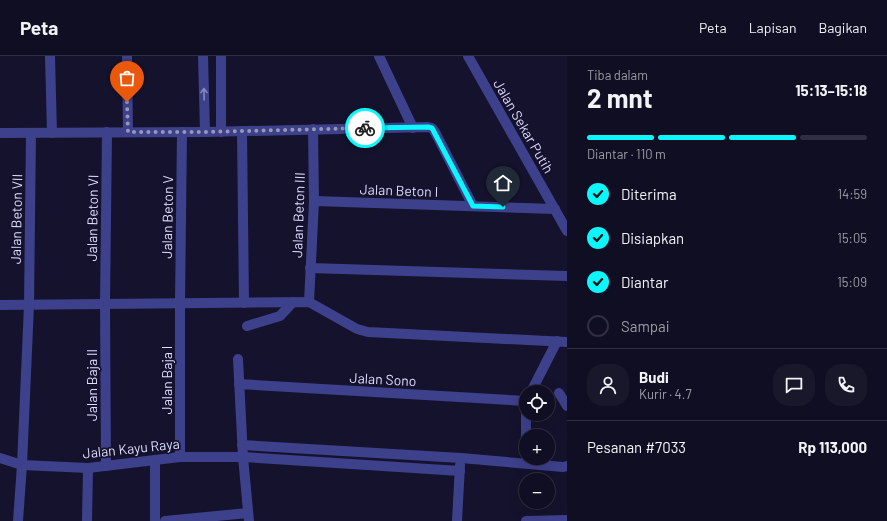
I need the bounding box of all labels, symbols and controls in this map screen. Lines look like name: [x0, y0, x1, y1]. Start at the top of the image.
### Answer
text: Peta: [20, 16, 58, 39]
text: Peta: [699, 19, 727, 36]
text: Lapisan: [749, 19, 797, 36]
text: Bagikan: [819, 19, 867, 36]
pin: [110, 61, 144, 102]
icon: bag: [116, 67, 138, 89]
text: Tiba dalam: [587, 67, 648, 83]
street label: Jalan Sekar Putih: [490, 76, 558, 176]
text: 15:13–15:18: [795, 81, 867, 99]
text: 2 mnt: [587, 82, 653, 113]
one-way arrow: [200, 88, 207, 101]
courier: [345, 108, 385, 148]
icon: bike: [354, 117, 376, 139]
text: Diantar · 110 m: [587, 146, 666, 162]
pin: [486, 166, 520, 207]
street label: Jalan Beton III: [288, 172, 308, 258]
icon: home: [492, 172, 514, 194]
street label: Jalan Beton VII: [7, 174, 25, 264]
street label: Jalan Beton VI: [83, 174, 101, 262]
street label: Jalan Beton V: [158, 175, 176, 259]
street label: Jalan Beton I: [359, 180, 439, 200]
icon: check: [587, 183, 609, 205]
text: Diterima: [621, 185, 677, 203]
text: 14:59: [837, 186, 867, 202]
icon: check: [587, 227, 609, 249]
text: Disiapkan: [621, 229, 684, 247]
text: 15:05: [837, 230, 867, 246]
icon: check: [587, 271, 609, 293]
text: Diantar: [621, 273, 668, 291]
text: 15:09: [837, 274, 867, 290]
text: Sampai: [621, 317, 670, 335]
street label: Jalan Baja I: [158, 346, 175, 414]
street label: Jalan Baja II: [83, 349, 100, 421]
button: person: [587, 364, 629, 406]
button: chat: [773, 364, 815, 406]
button: phone: [825, 364, 867, 406]
text: Budi: [639, 368, 669, 386]
street label: Jalan Sono: [349, 369, 417, 389]
map controls: [519, 385, 555, 509]
button: locate: [519, 385, 555, 421]
text: Kurir · 4.7: [639, 386, 692, 402]
button: +: [519, 429, 555, 465]
street label: Jalan Kayu Raya: [82, 434, 180, 462]
text: Pesanan #7033: [587, 438, 686, 456]
text: Rp 113,000: [798, 438, 867, 456]
button: −: [519, 473, 555, 509]

